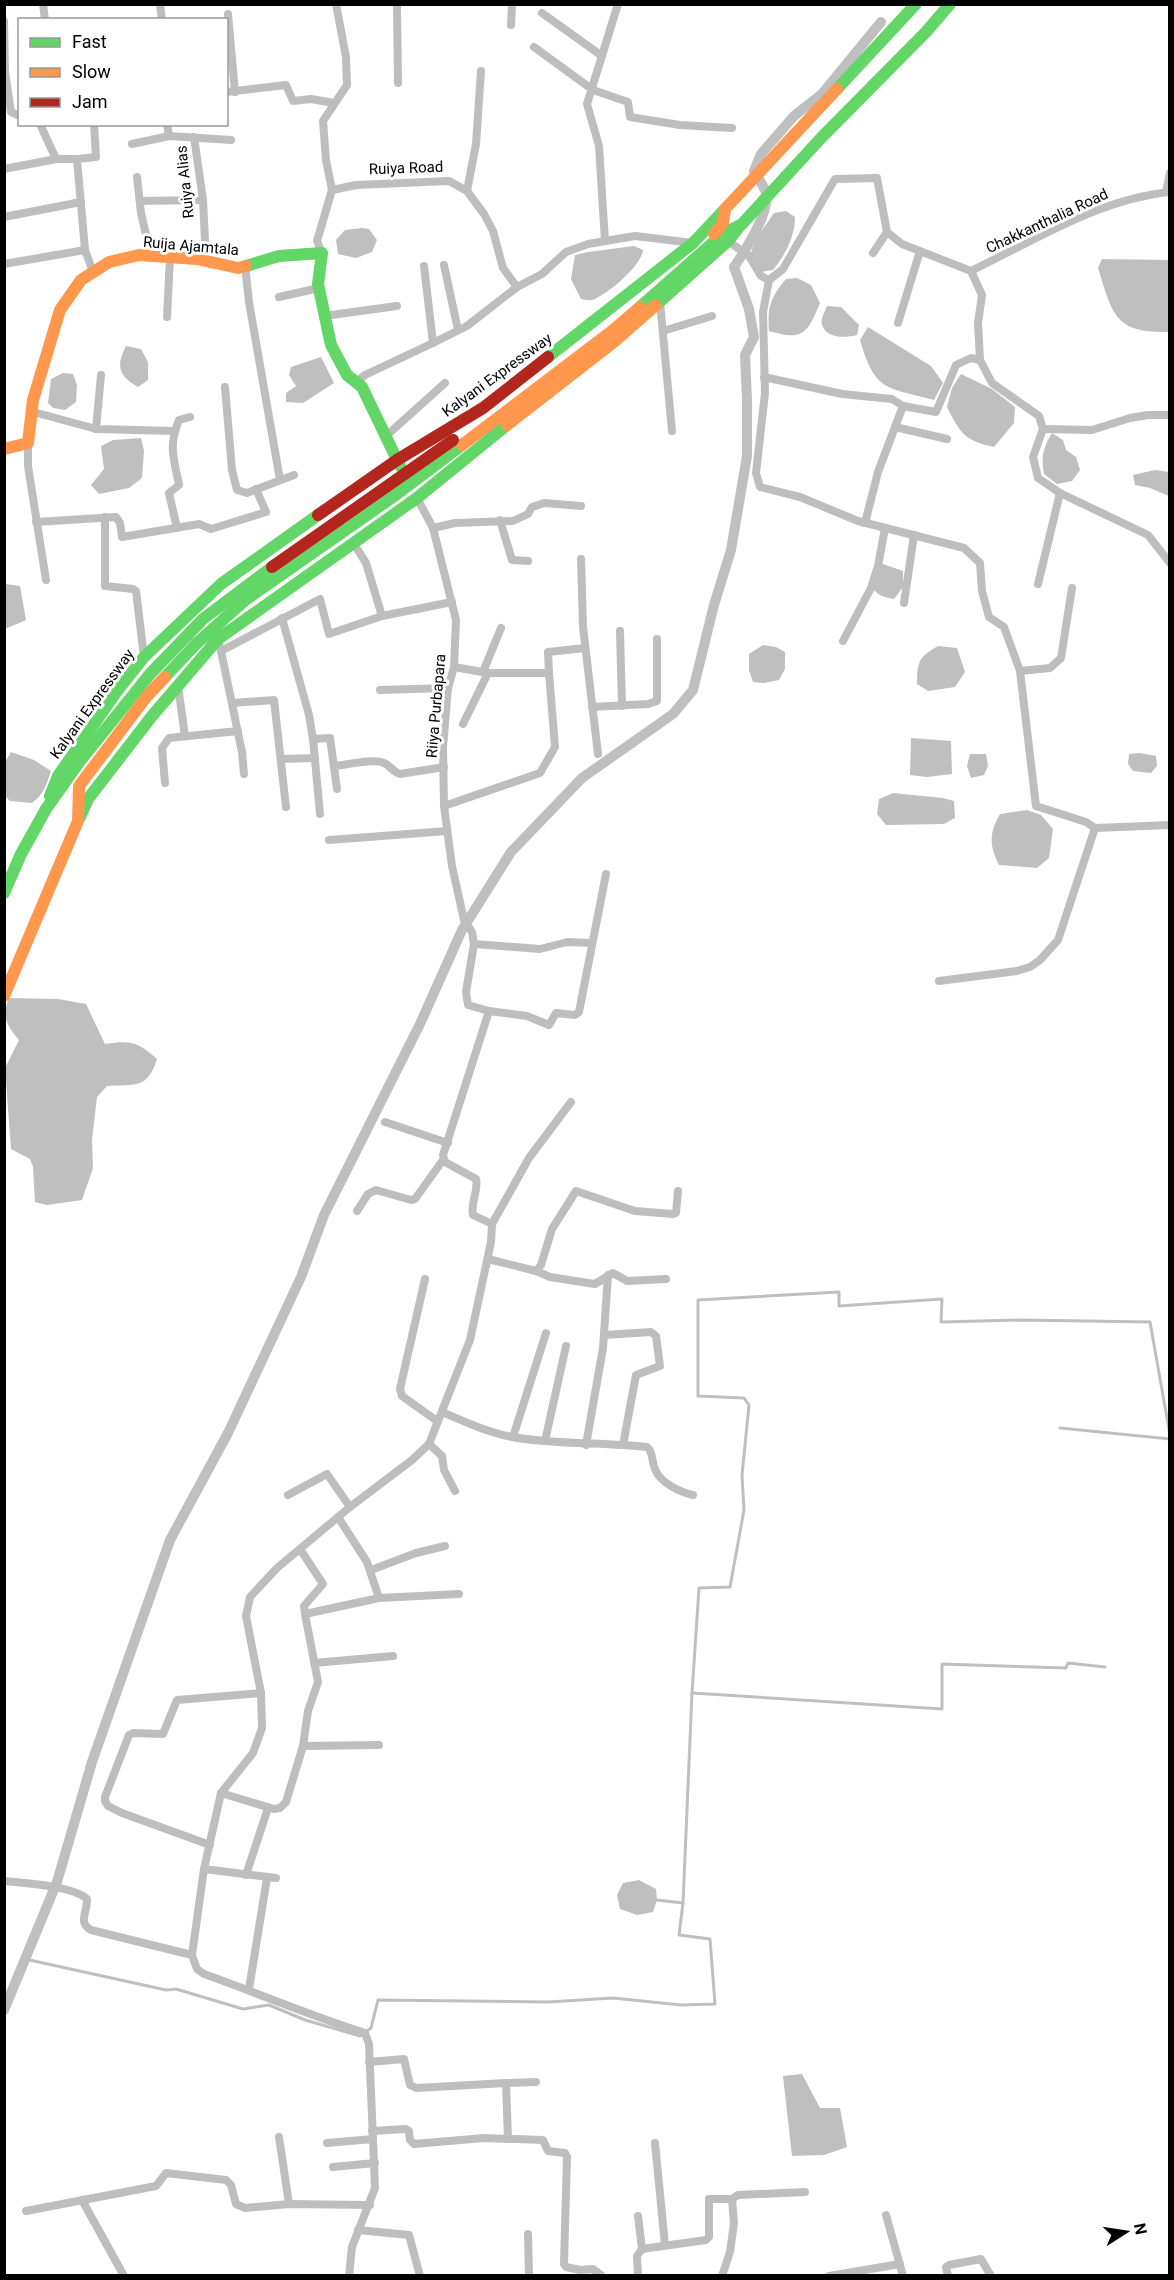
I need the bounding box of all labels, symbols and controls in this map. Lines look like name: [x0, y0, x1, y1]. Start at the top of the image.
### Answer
legend: [18, 18, 228, 126]
text: Fast: [72, 31, 107, 52]
text: Slow: [72, 61, 111, 82]
text: Jam: [72, 91, 108, 112]
street label: Ruiya Alias: [172, 145, 198, 219]
street label: Ruiya Road: [368, 158, 444, 178]
street label: Chakkanthalia Road: [983, 185, 1111, 257]
street label: Ruija Ajamtala: [142, 233, 240, 259]
street label: Kalyani Expressway: [439, 329, 555, 421]
street label: Kalyani Expressway: [46, 646, 138, 762]
street label: Riiya Purbapara: [422, 653, 450, 759]
north arrow: [1096, 2202, 1156, 2262]
text: N: [1130, 2221, 1151, 2236]

